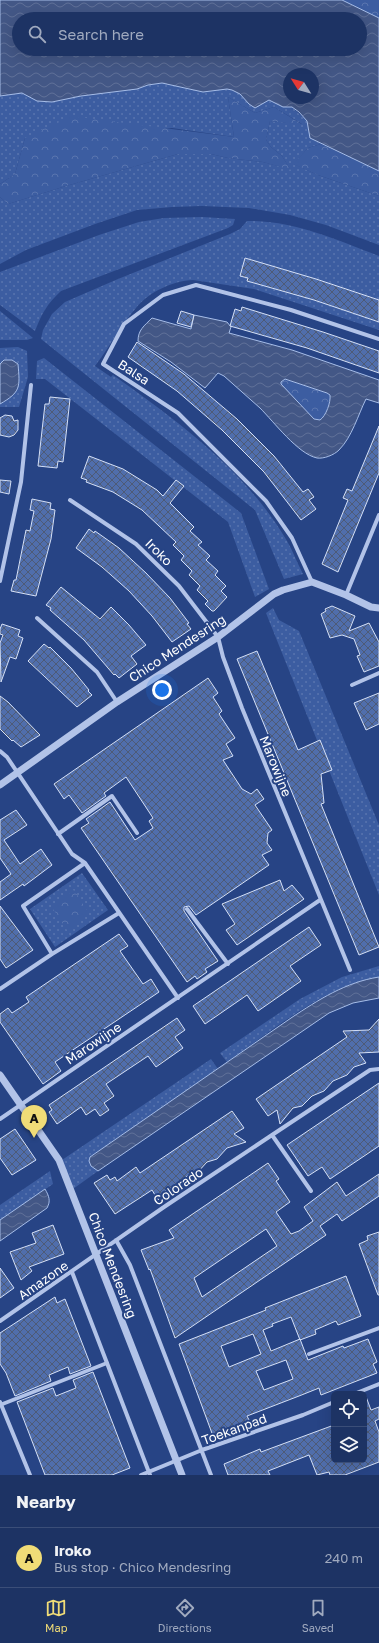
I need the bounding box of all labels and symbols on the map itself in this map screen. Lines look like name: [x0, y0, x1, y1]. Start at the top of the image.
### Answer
north arrow: [283, 68, 319, 104]
street label: Balsa: [115, 356, 153, 388]
street label: Iroko: [142, 535, 176, 569]
street label: Chico Mendesring: [126, 611, 228, 685]
your location: [152, 680, 172, 700]
street label: Marowijne: [257, 733, 295, 799]
street label: Marowijne: [62, 1018, 124, 1068]
pin: A: [21, 1105, 47, 1138]
street label: Colorado: [150, 1163, 206, 1208]
street label: Chico Mendesring: [85, 1210, 141, 1320]
street label: Amazone: [15, 1257, 71, 1303]
street label: Toekanpad: [199, 1410, 269, 1448]

